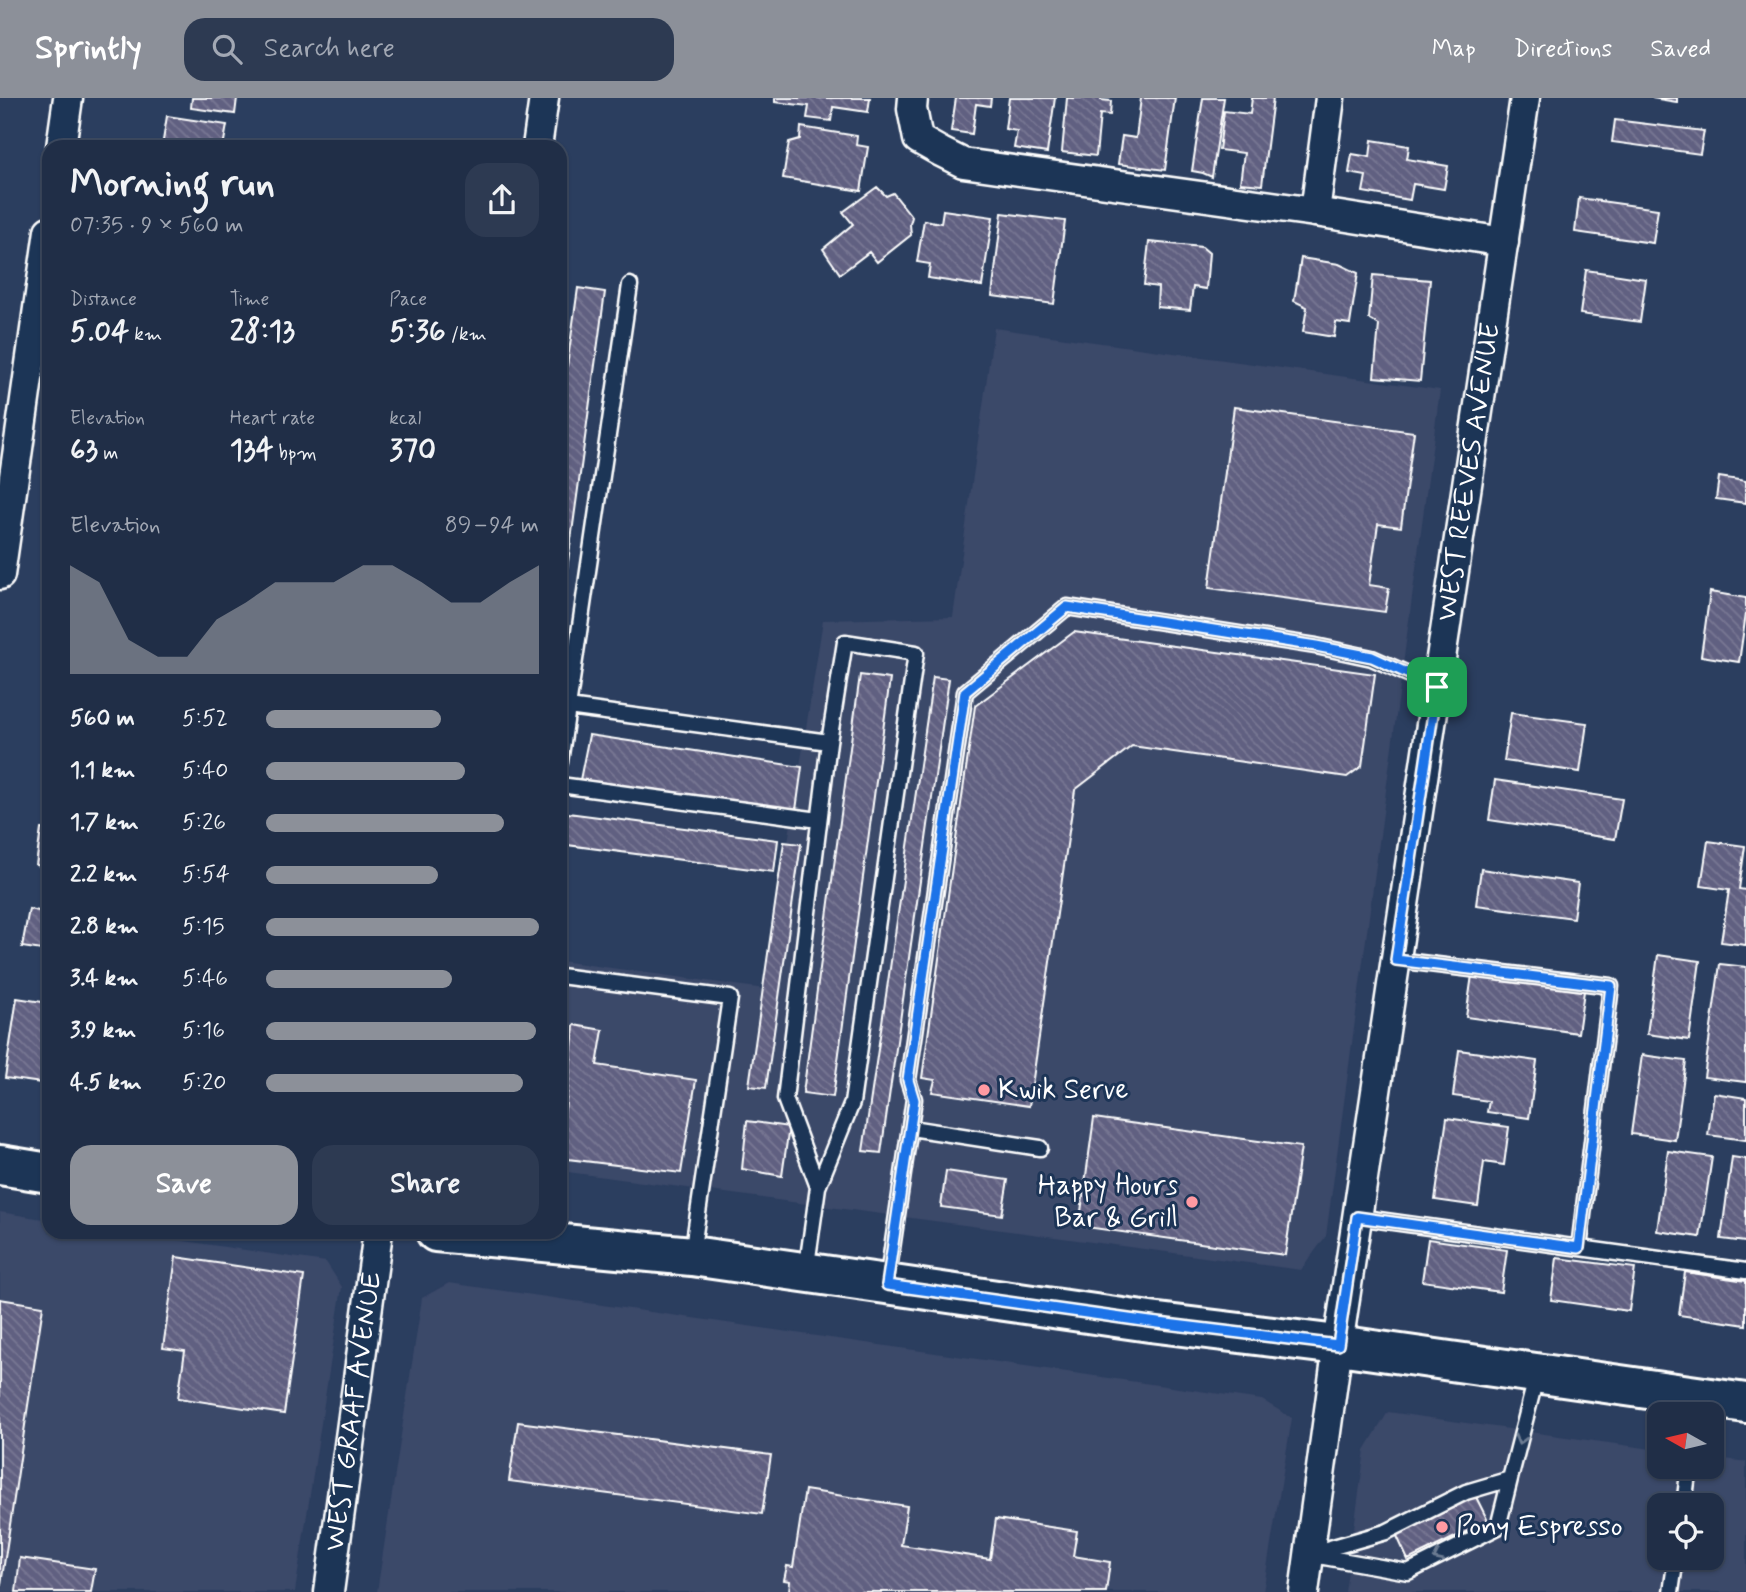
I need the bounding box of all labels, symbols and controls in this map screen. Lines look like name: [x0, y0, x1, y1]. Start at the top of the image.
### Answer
search box: [184, 18, 674, 81]
text: Sprintly: [35, 27, 142, 71]
icon: search: [208, 30, 246, 68]
text: Search here: [264, 32, 395, 66]
text: Map: [1432, 34, 1476, 65]
text: Directions: [1514, 34, 1612, 65]
text: Saved: [1650, 34, 1711, 65]
text: Morning run: [70, 160, 275, 209]
button: share: [465, 163, 539, 237]
text: 07:35 · 9 × 560 m: [70, 211, 244, 241]
text: Distance: [70, 287, 137, 312]
text: Time: [230, 287, 269, 312]
text: Pace: [389, 287, 427, 312]
text: 5.04: [70, 312, 129, 351]
text: 28:13: [230, 312, 295, 351]
text: 5:36: [389, 312, 446, 351]
street label: WEST REEVES AVENUE: [1428, 320, 1510, 624]
text: km: [129, 322, 162, 347]
text: /km: [446, 322, 487, 347]
text: Elevation: [70, 406, 145, 431]
text: Heart rate: [230, 406, 315, 431]
text: kcal: [389, 406, 421, 431]
text: 63: [70, 431, 98, 470]
text: 134: [230, 431, 273, 470]
text: 370: [389, 431, 436, 470]
text: m: [98, 441, 118, 466]
text: bpm: [273, 441, 317, 466]
text: Elevation: [70, 511, 161, 541]
text: 89–94 m: [445, 511, 539, 541]
pin: [1407, 657, 1467, 717]
icon: arrive: [1418, 668, 1456, 706]
text: 560 m: [70, 704, 135, 734]
text: 5:52: [182, 704, 228, 734]
text: 1.1 km: [70, 756, 135, 786]
text: 5:40: [182, 756, 228, 786]
text: 1.7 km: [70, 808, 139, 838]
text: 5:26: [182, 808, 226, 838]
text: 2.2 km: [70, 860, 137, 890]
text: 5:54: [182, 860, 230, 890]
text: 2.8 km: [70, 912, 139, 942]
text: 5:15: [182, 912, 224, 942]
text: 3.4 km: [70, 964, 138, 994]
text: 5:46: [182, 964, 228, 994]
text: 3.9 km: [70, 1016, 136, 1046]
text: 5:16: [182, 1016, 225, 1046]
text: 4.5 km: [70, 1068, 142, 1098]
text: 5:20: [182, 1068, 226, 1098]
place label: Kwik Serve: [998, 1072, 1128, 1109]
marker: Kwik Serve: [976, 1082, 992, 1098]
button: Save: [70, 1145, 298, 1225]
button: Share: [312, 1145, 539, 1225]
place label: Happy Hours Bar & Grill: [1038, 1168, 1178, 1237]
marker: Happy Hours Bar & Grill: [1184, 1194, 1200, 1210]
street label: WEST GRAAF AVENUE: [316, 1270, 391, 1554]
north arrow: [1647, 1402, 1724, 1479]
map controls: [1647, 1402, 1724, 1570]
one-way arrow: [1514, 1434, 1528, 1446]
button: locate: [1647, 1493, 1724, 1570]
place label: Pony Espresso: [1456, 1509, 1623, 1546]
marker: Pony Espresso: [1434, 1519, 1450, 1535]
one-way arrow: [1433, 1549, 1445, 1563]

